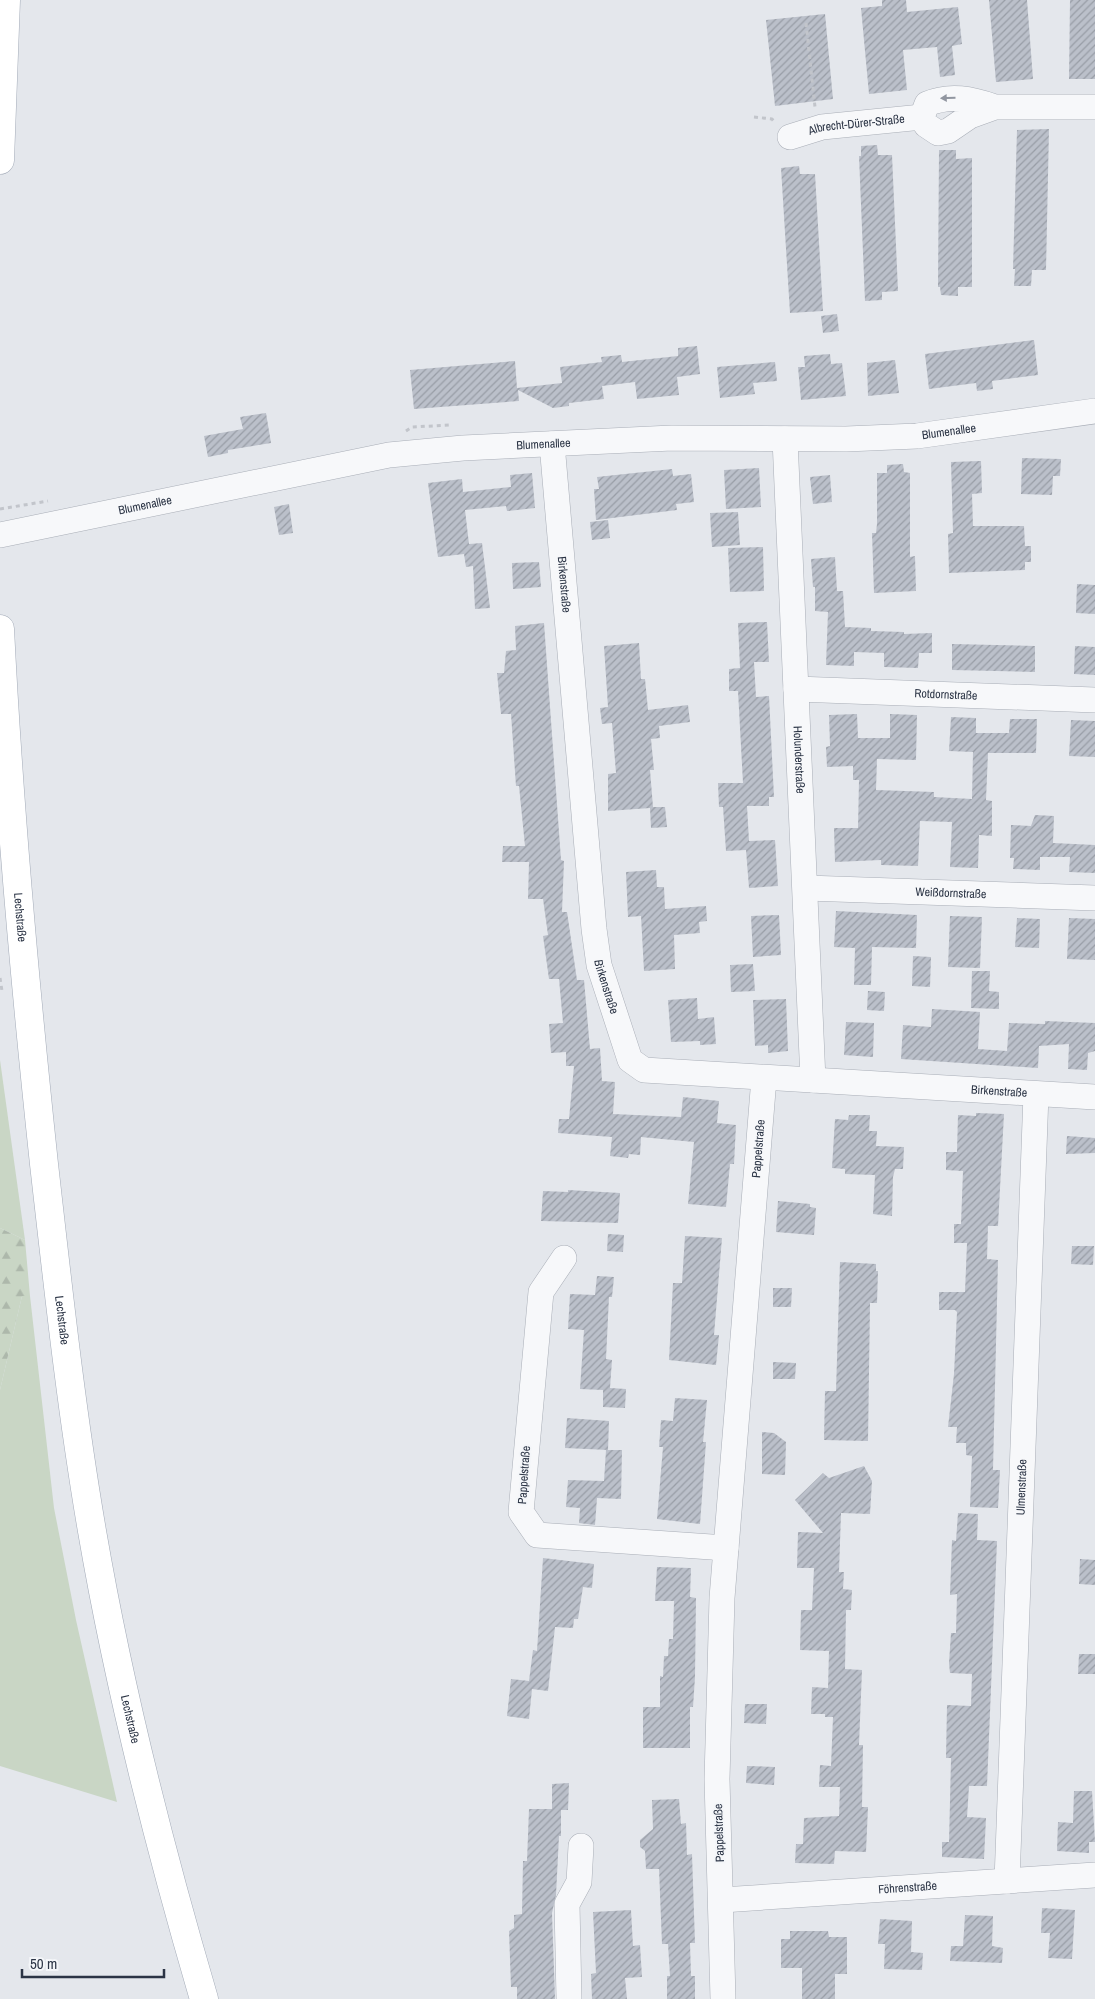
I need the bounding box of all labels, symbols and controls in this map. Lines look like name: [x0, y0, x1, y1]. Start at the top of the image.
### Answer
one-way arrow: [939, 95, 955, 103]
street label: Albrecht-Dürer-Straße: [805, 111, 905, 139]
street label: Blumenallee: [921, 420, 977, 443]
street label: Blumenallee: [516, 435, 571, 453]
street label: Blumenallee: [117, 492, 173, 518]
street label: Birkenstraße: [554, 556, 575, 613]
street label: Rotdornstraße: [914, 685, 978, 704]
street label: Holunderstraße: [790, 725, 808, 794]
street label: Weißdornstraße: [915, 884, 987, 902]
street label: Lechstraße: [10, 892, 30, 943]
street label: Birkenstraße: [590, 959, 622, 1016]
street label: Birkenstraße: [970, 1082, 1028, 1101]
street label: Pappelstraße: [748, 1119, 769, 1178]
street label: Lechstraße: [51, 1295, 73, 1346]
street label: Pappelstraße: [514, 1445, 534, 1505]
street label: Ulmenstraße: [1012, 1459, 1031, 1516]
street label: Lechstraße: [117, 1693, 143, 1745]
street label: Pappelstraße: [710, 1803, 728, 1863]
street label: Föhrenstraße: [878, 1878, 937, 1898]
scale bar: [22, 1946, 165, 1978]
text: 50 m: [30, 1953, 57, 1974]

